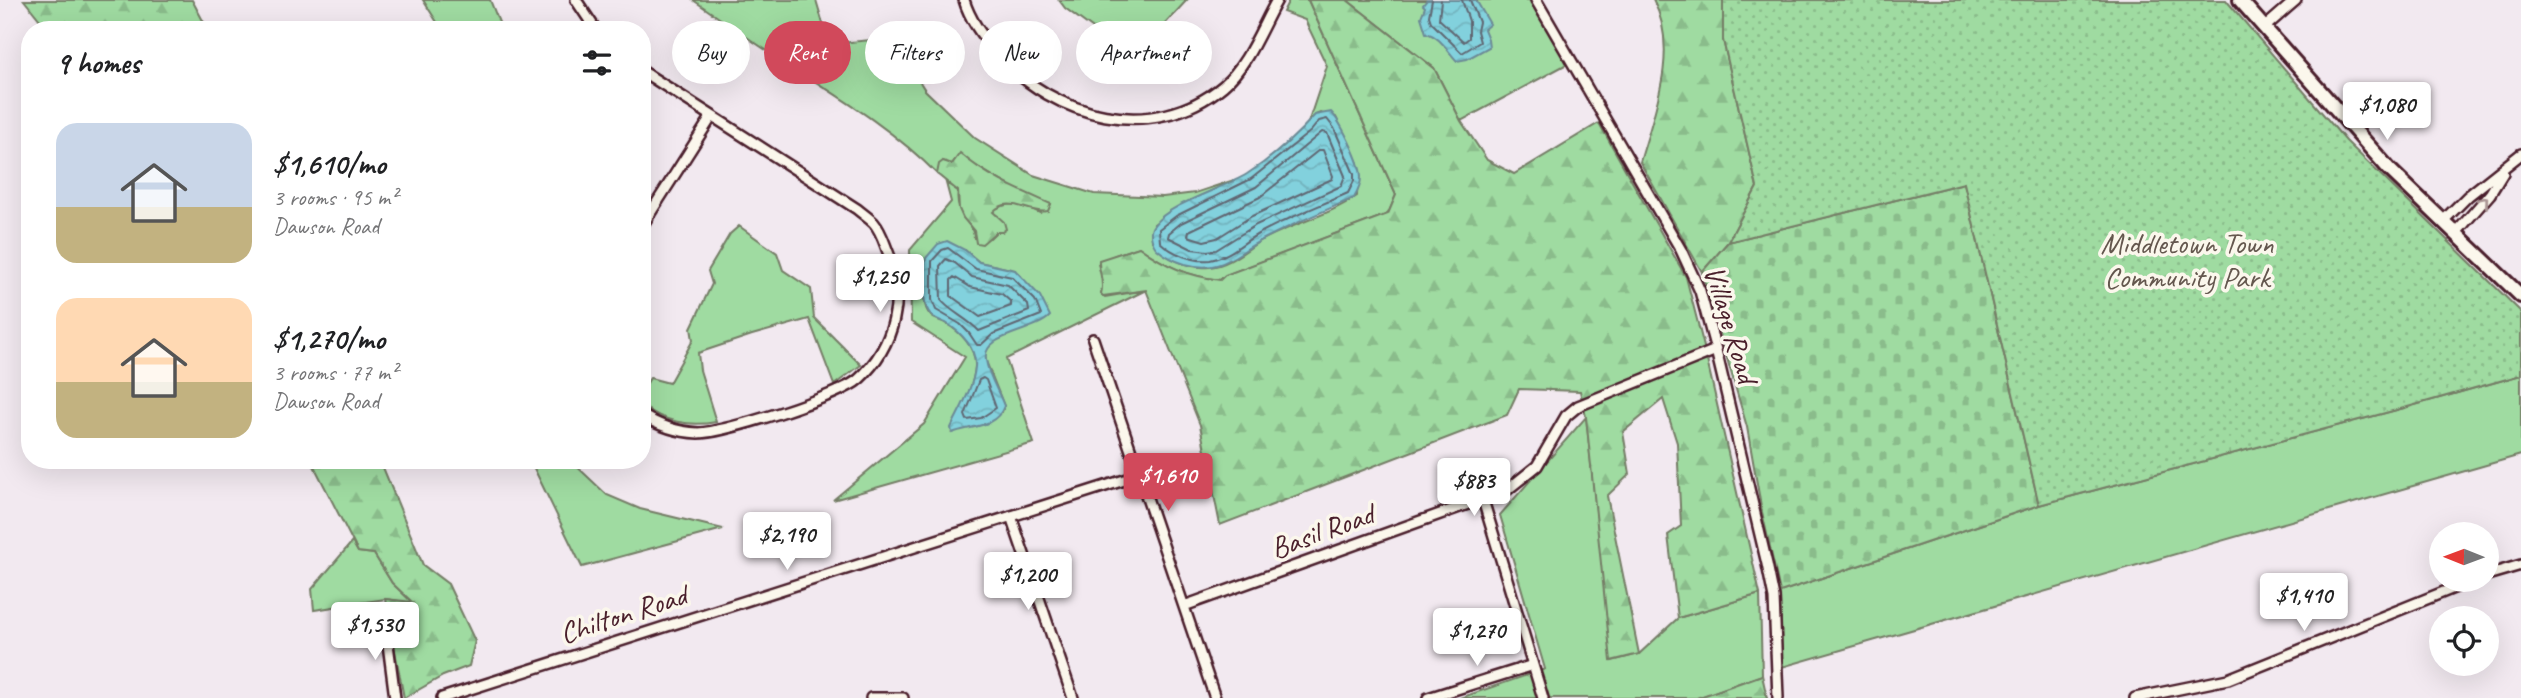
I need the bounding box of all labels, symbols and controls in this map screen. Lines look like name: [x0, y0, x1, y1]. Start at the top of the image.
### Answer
chip: Buy: [672, 21, 750, 84]
chip: Rent: [764, 21, 851, 84]
chip: Filters: [865, 21, 965, 84]
chip: New: [979, 21, 1062, 84]
chip: Apartment: [1076, 21, 1212, 84]
text: 9 homes: [56, 44, 140, 82]
icon: filters: [578, 44, 616, 82]
pin: $1,080: [2330, 82, 2444, 142]
text: $1,080: [2359, 90, 2415, 119]
text: $1,610/mo: [273, 145, 386, 183]
icon: home: [112, 151, 196, 235]
text: 3 rooms · 95 m²: [273, 183, 397, 212]
one-way arrow: [2476, 197, 2488, 210]
text: Dawson Road: [273, 212, 379, 241]
park label: Middletown Town Community Park: [2100, 224, 2274, 296]
pin: $1,250: [823, 254, 937, 314]
street label: Village Road: [1695, 261, 1768, 391]
text: $1,250: [852, 262, 908, 291]
text: $1,270/mo: [273, 320, 385, 358]
icon: home: [112, 326, 196, 410]
text: 3 rooms · 77 m²: [273, 358, 397, 387]
text: Dawson Road: [273, 387, 379, 416]
pin: $1,610: [1111, 454, 1225, 513]
pin: $883: [1433, 458, 1515, 518]
text: $1,610: [1140, 461, 1196, 490]
text: $883: [1453, 466, 1495, 495]
street label: Basil Road: [1265, 493, 1383, 567]
pin: $2,190: [730, 512, 844, 572]
text: $2,190: [759, 520, 815, 549]
north arrow: [2429, 522, 2499, 592]
map controls: [2429, 522, 2499, 676]
pin: $1,200: [971, 552, 1085, 612]
text: $1,200: [1000, 560, 1056, 589]
street label: Chilton Road: [555, 574, 695, 652]
pin: $1,410: [2247, 574, 2361, 633]
text: $1,410: [2276, 581, 2332, 610]
pin: $1,530: [318, 602, 432, 662]
button: locate: [2429, 606, 2499, 676]
pin: $1,270: [1420, 608, 1534, 668]
text: $1,530: [347, 610, 403, 639]
text: $1,270: [1449, 616, 1505, 645]

